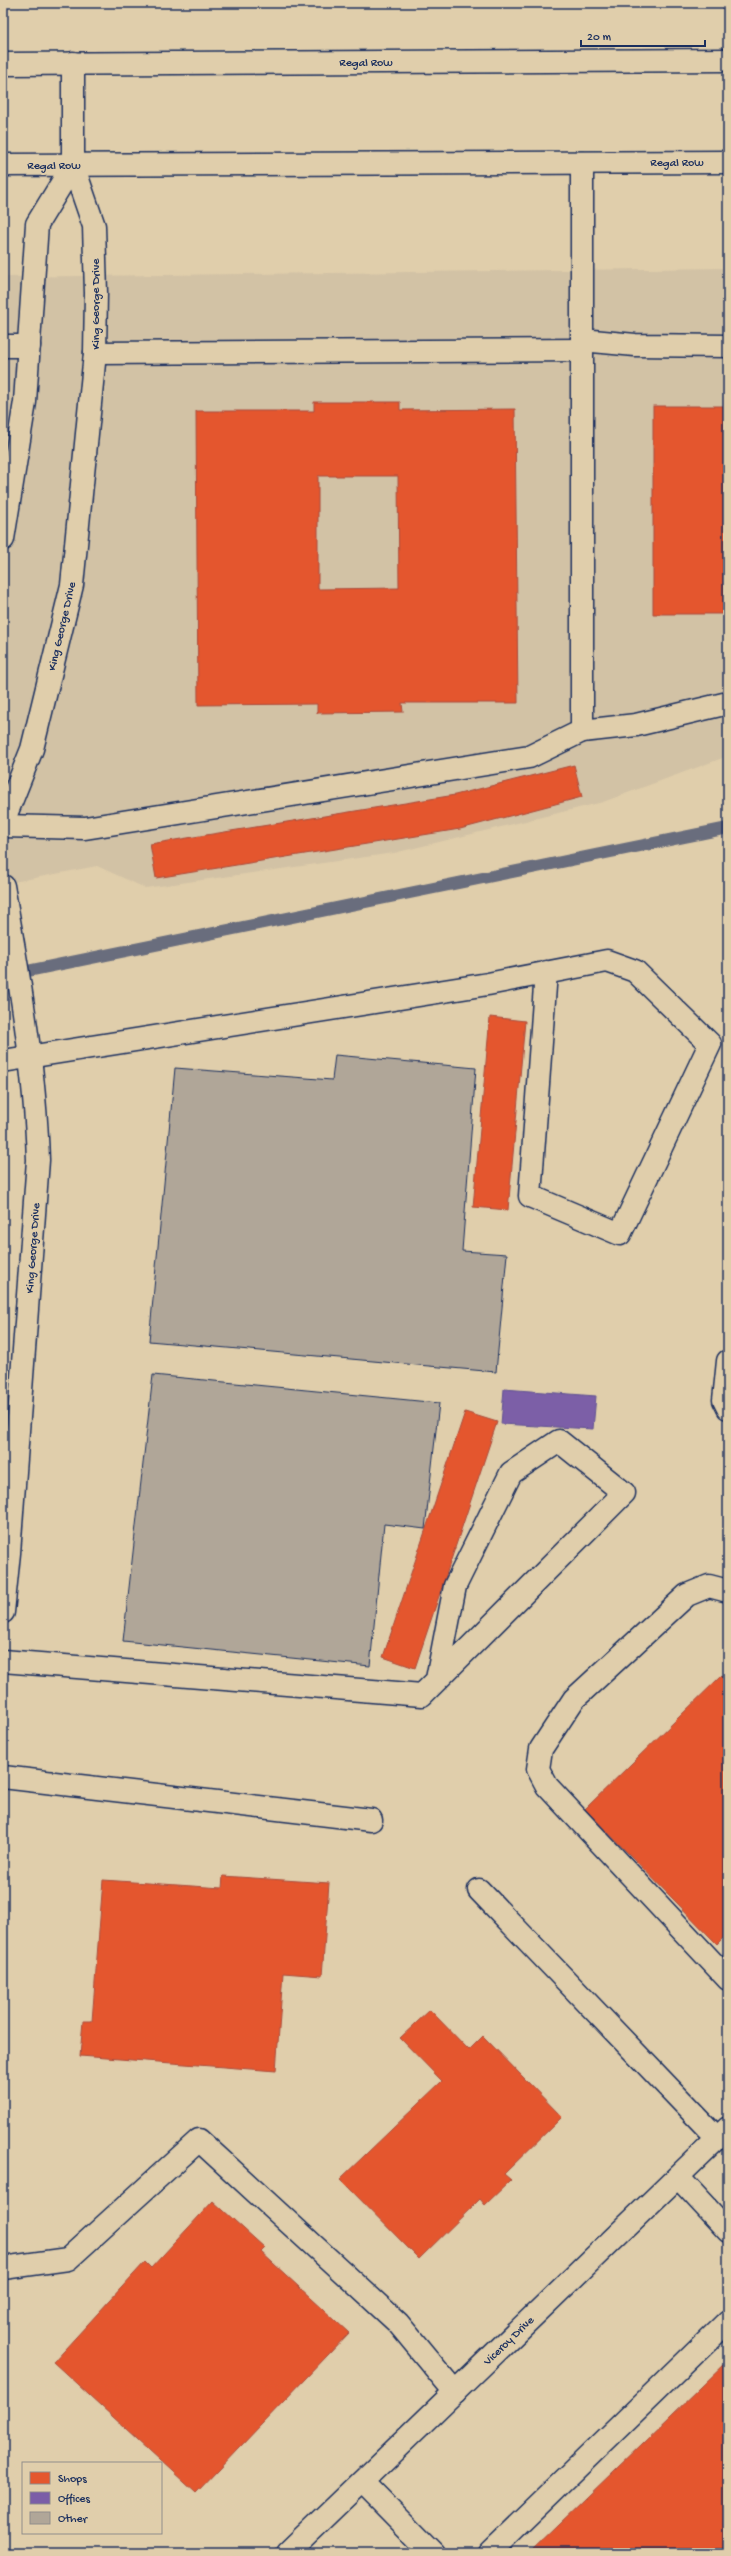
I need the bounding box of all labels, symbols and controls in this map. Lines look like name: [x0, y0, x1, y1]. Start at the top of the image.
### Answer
scale bar: [581, 22, 705, 48]
text: 20 m: [587, 31, 612, 45]
street label: Regal Row: [339, 57, 393, 71]
street label: Regal Row: [650, 157, 704, 171]
street label: Regal Row: [27, 160, 81, 174]
street label: King George Drive: [90, 258, 104, 349]
street label: King George Drive: [46, 580, 80, 672]
street label: King George Drive: [24, 1202, 44, 1294]
street label: Viceroy Drive: [480, 2313, 538, 2370]
legend: [22, 2462, 162, 2534]
text: Shops: [58, 2473, 87, 2487]
text: Offices: [58, 2493, 90, 2507]
text: Other: [58, 2513, 89, 2527]

